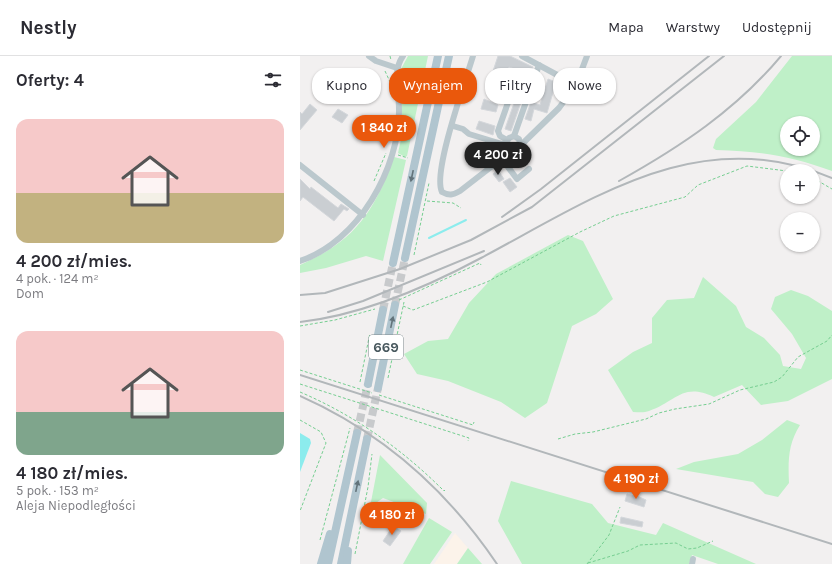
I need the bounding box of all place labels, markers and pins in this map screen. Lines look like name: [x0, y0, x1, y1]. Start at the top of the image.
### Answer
pin: 1 840 zł: [343, 115, 425, 149]
pin: 4 200 zł: [457, 142, 539, 176]
pin: 4 190 zł: [595, 466, 677, 500]
pin: 4 180 zł: [351, 502, 433, 536]

